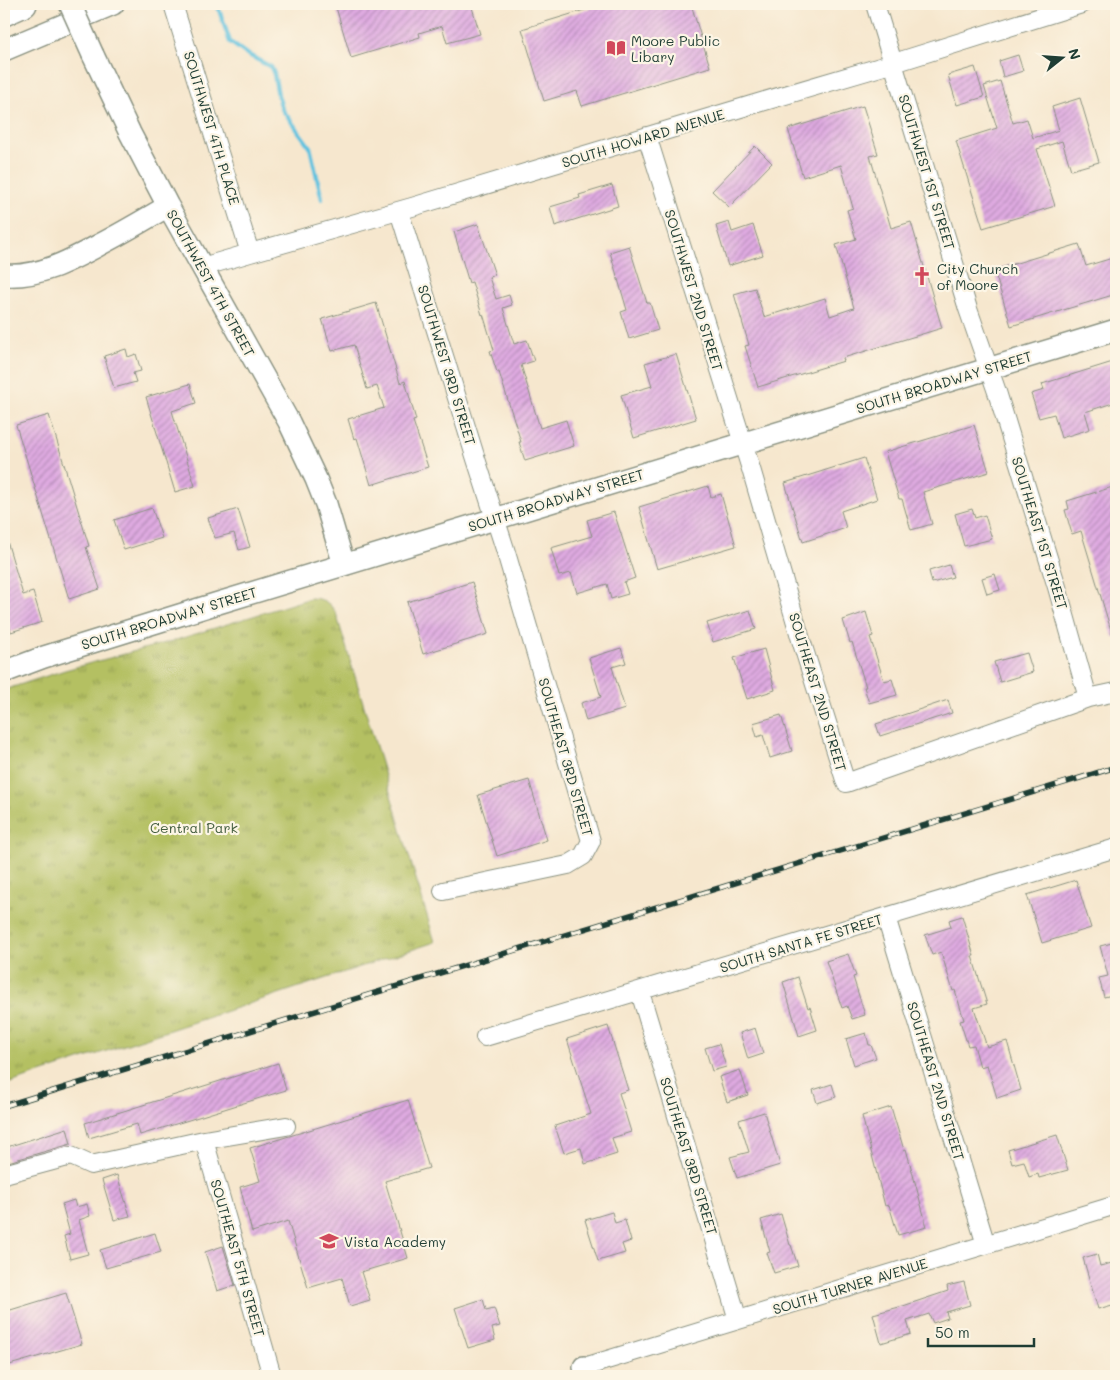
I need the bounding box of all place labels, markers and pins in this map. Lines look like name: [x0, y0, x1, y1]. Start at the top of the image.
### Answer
place label: Moore Public Libary: [631, 31, 720, 66]
library icon: Moore Public Libary: [605, 37, 627, 59]
place label: City Church of Moore: [937, 259, 1018, 294]
church icon: City Church of Moore: [911, 265, 933, 287]
school or university icon: Vista Academy: [318, 1230, 340, 1252]
place label: Vista Academy: [344, 1232, 446, 1251]

